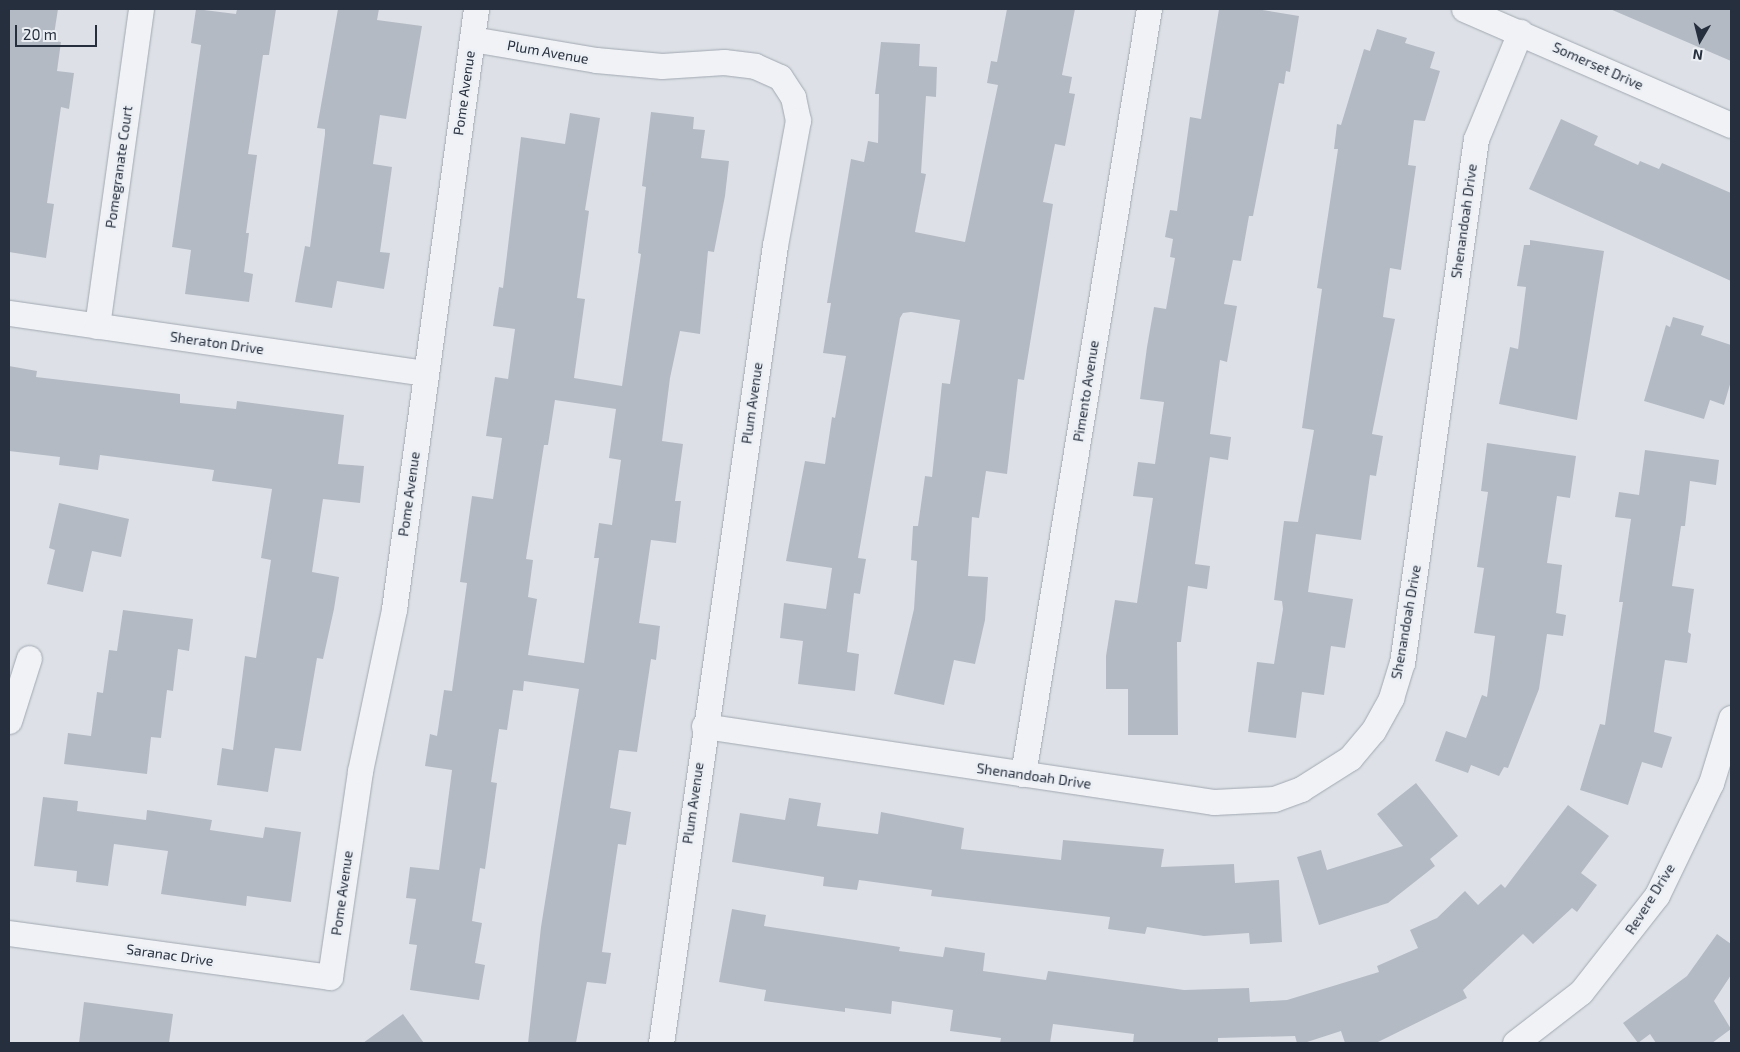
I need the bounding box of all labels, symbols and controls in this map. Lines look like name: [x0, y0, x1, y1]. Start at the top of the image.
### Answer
scale bar: [18, 15, 100, 47]
north arrow: [1675, 15, 1725, 65]
text: 20 m: [23, 25, 57, 43]
street label: Plum Avenue: [506, 37, 590, 67]
street label: Somerset Drive: [1550, 38, 1646, 94]
text: N: [1692, 46, 1704, 64]
street label: Pome Avenue: [450, 49, 478, 137]
street label: Pomegranate Court: [102, 105, 136, 229]
street label: Shenandoah Drive: [1448, 163, 1480, 279]
street label: Sheraton Drive: [169, 328, 265, 358]
street label: Pimento Avenue: [1070, 339, 1102, 443]
street label: Plum Avenue: [738, 361, 766, 445]
street label: Pome Avenue: [395, 450, 423, 538]
street label: Shenandoah Drive: [1388, 564, 1424, 680]
street label: Shenandoah Drive: [976, 760, 1092, 792]
street label: Plum Avenue: [679, 761, 707, 845]
street label: Pome Avenue: [328, 849, 356, 937]
street label: Revere Drive: [1622, 861, 1678, 937]
street label: Saranac Drive: [125, 941, 215, 969]

